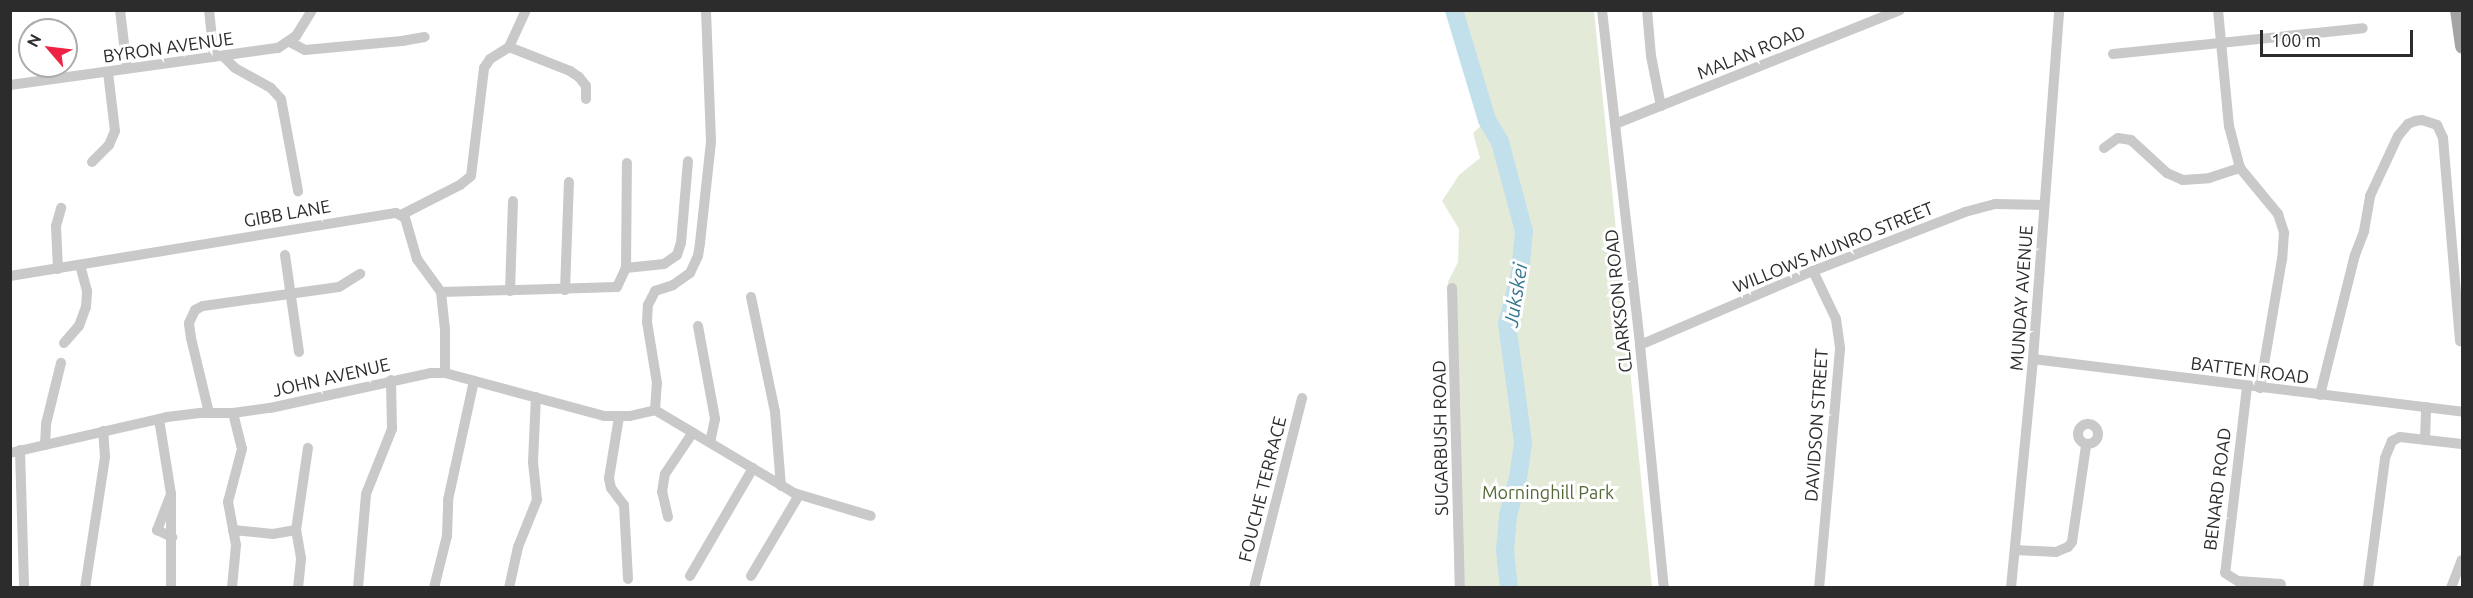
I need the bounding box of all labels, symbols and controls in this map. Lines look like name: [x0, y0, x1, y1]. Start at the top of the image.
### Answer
north arrow: [18, 18, 78, 78]
scale bar: [2263, 18, 2416, 56]
street label: MALAN ROAD: [1694, 20, 1808, 84]
street label: BYRON AVENUE: [102, 27, 234, 67]
text: 100 m: [2271, 30, 2321, 50]
text: N: [23, 31, 45, 50]
street label: GIBB LANE: [242, 195, 332, 231]
street label: WILLOWS MUNRO STREET: [1730, 197, 1936, 297]
street label: MUNDAY AVENUE: [2005, 225, 2037, 371]
street label: CLARKSON ROAD: [1600, 228, 1636, 374]
water label: Jukskei: [1498, 262, 1532, 328]
street label: DAVIDSON STREET: [1800, 348, 1832, 502]
street label: BATTEN ROAD: [2190, 352, 2310, 388]
street label: JOHN AVENUE: [270, 353, 392, 401]
street label: SUGARBUSH ROAD: [1428, 360, 1452, 516]
street label: FOUCHE TERRACE: [1233, 414, 1291, 564]
street label: BENARD ROAD: [2199, 426, 2235, 552]
park label: Morninghill Park: [1482, 481, 1614, 503]

